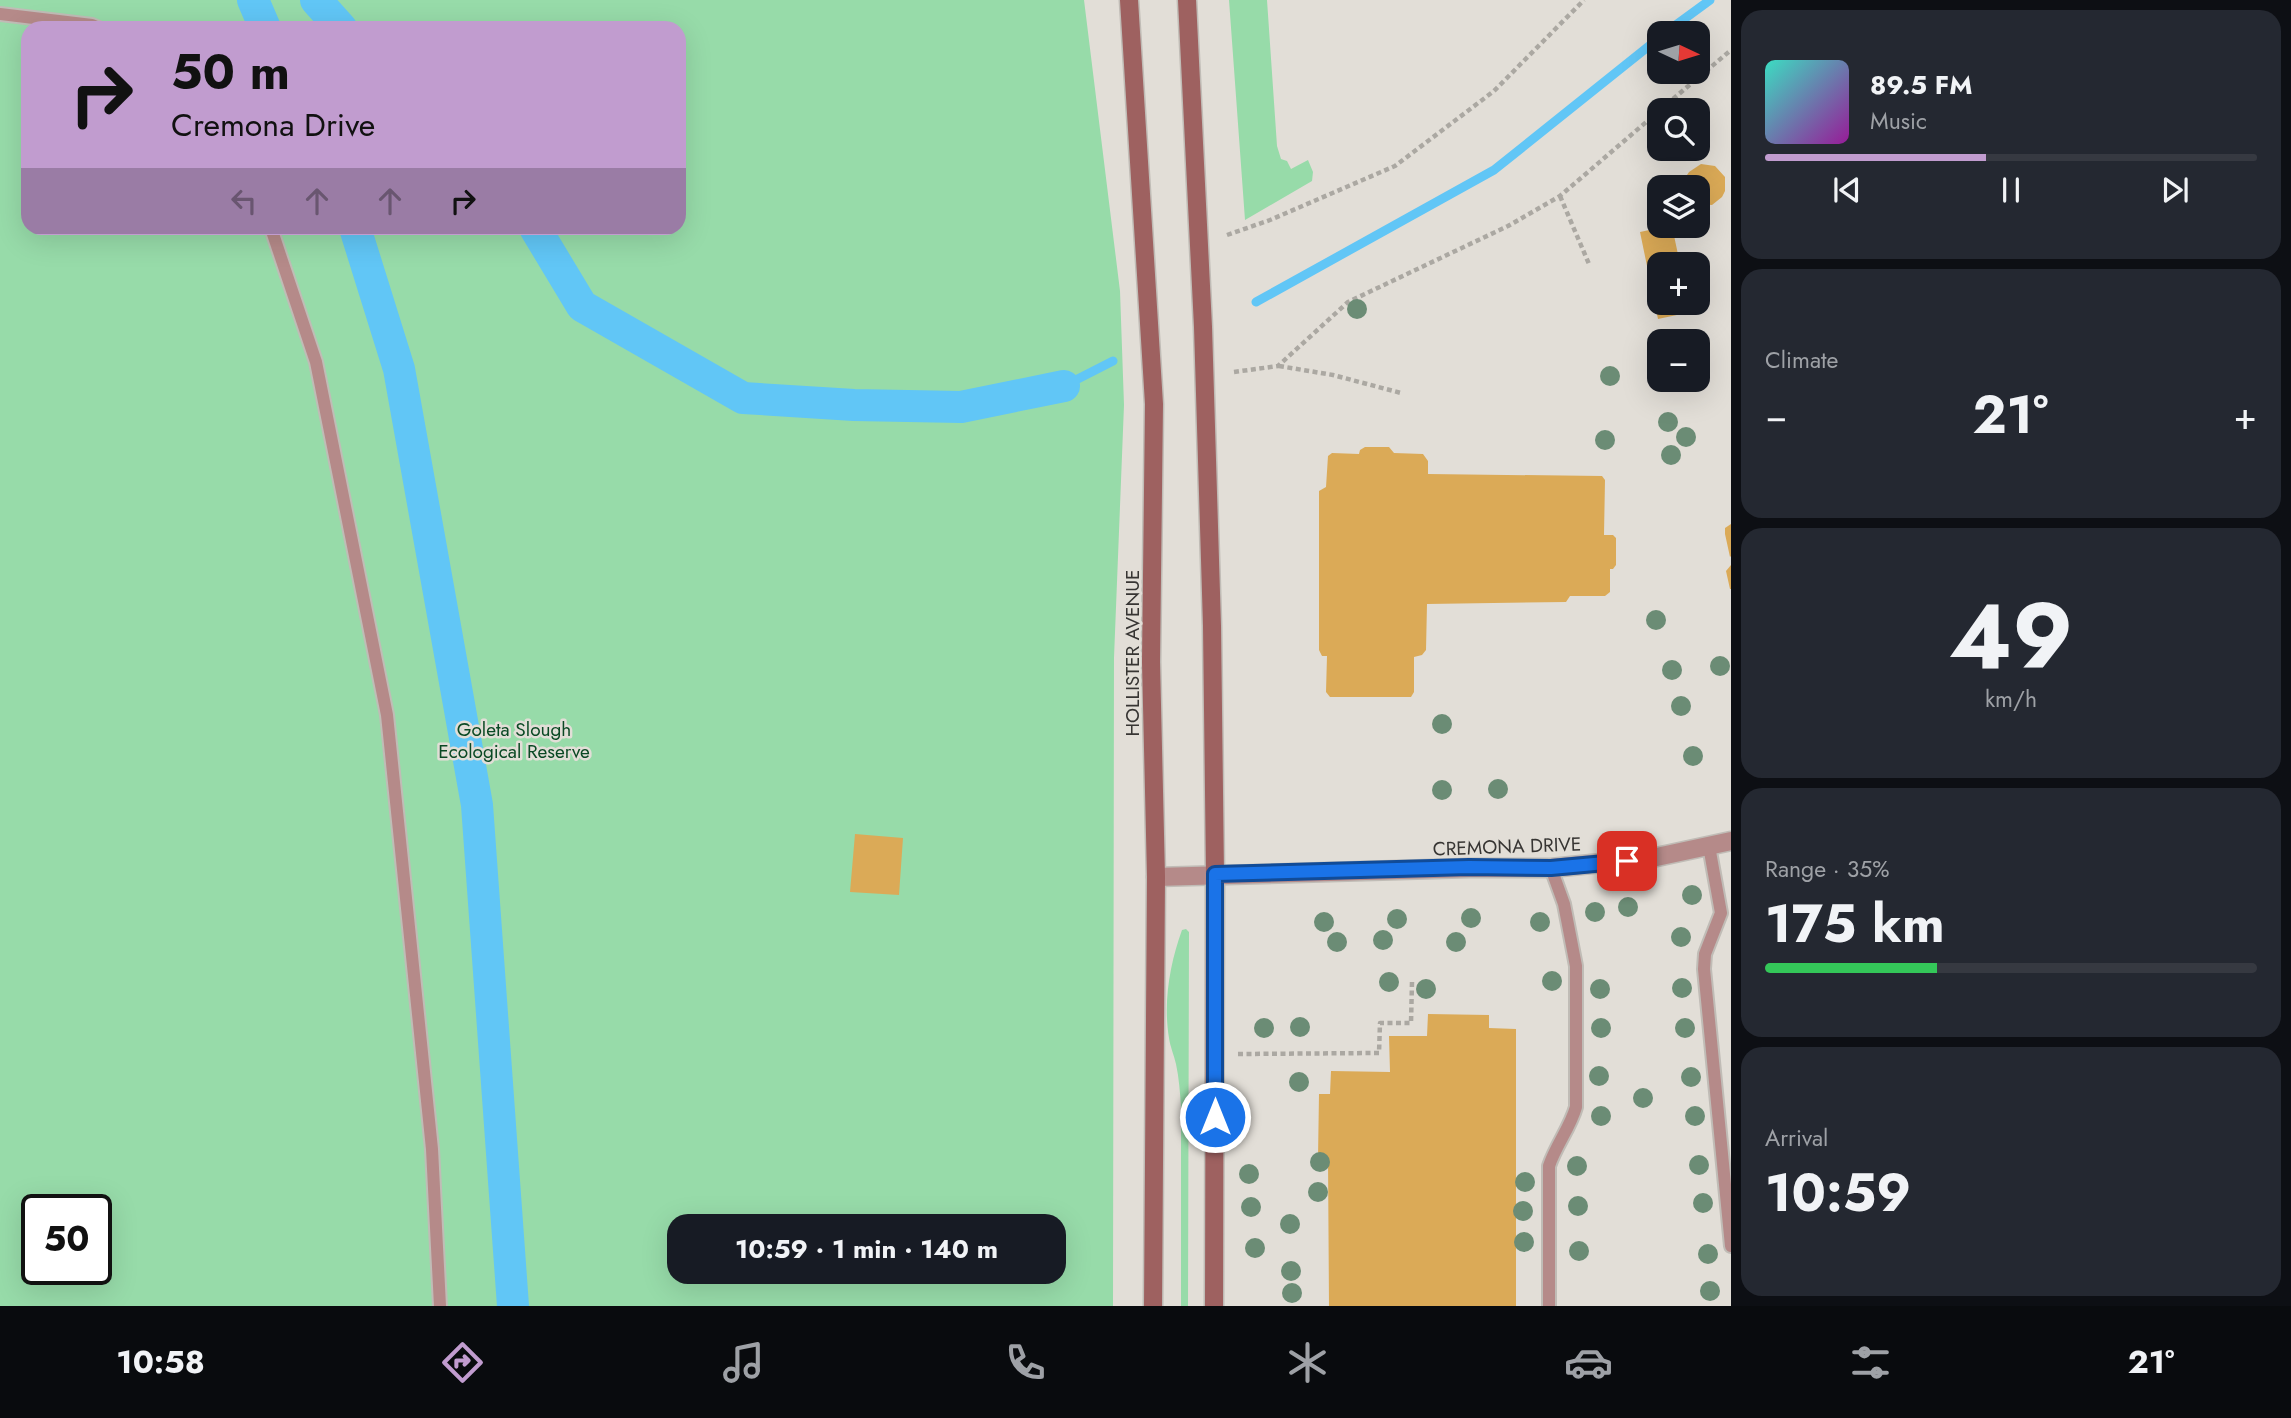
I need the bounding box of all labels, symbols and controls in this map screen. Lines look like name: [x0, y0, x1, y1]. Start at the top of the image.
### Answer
north arrow: [1647, 21, 1710, 84]
map controls: [1647, 21, 1710, 392]
text: 50 m: [171, 37, 290, 107]
icon: right: [56, 49, 147, 140]
text: 89.5 FM: [1870, 66, 1972, 104]
button: search: [1647, 98, 1710, 161]
text: Cremona Drive: [171, 102, 375, 148]
text: Music: [1870, 104, 1927, 138]
icon: previous: [1828, 171, 1866, 209]
icon: pause: [1992, 171, 2030, 209]
icon: next: [2156, 171, 2194, 209]
button: layers: [1647, 175, 1710, 238]
icon: left: [225, 182, 263, 220]
icon: ahead: [298, 182, 336, 220]
icon: ahead: [371, 182, 409, 220]
icon: right: [444, 182, 482, 220]
button: +: [1647, 252, 1710, 315]
button: −: [1647, 329, 1710, 392]
text: Climate: [1765, 343, 1838, 377]
text: 21°: [1973, 377, 2049, 453]
text: −: [1765, 388, 1787, 443]
text: +: [2234, 388, 2257, 443]
street label: HOLLISTER AVENUE: [1119, 569, 1146, 737]
text: 49: [1949, 571, 2073, 702]
text: km/h: [1985, 682, 2037, 716]
park label: Goleta Slough Ecological Reserve: [438, 716, 590, 765]
street label: CREMONA DRIVE: [1432, 830, 1582, 863]
pin: [1597, 831, 1657, 891]
icon: arrive: [1608, 842, 1646, 880]
text: Range · 35%: [1765, 852, 1889, 886]
text: 175 km: [1765, 886, 1945, 962]
position arrow: [1178, 1080, 1252, 1154]
text: Arrival: [1765, 1121, 1828, 1155]
text: 10:59: [1765, 1155, 1911, 1231]
speed limit sign: 50: [21, 1194, 112, 1285]
text: 10:59 · 1 min · 140 m: [735, 1230, 998, 1268]
icon: directions: [438, 1338, 487, 1387]
icon: music: [719, 1338, 768, 1387]
icon: phone: [1001, 1338, 1050, 1387]
icon: climate: [1283, 1338, 1332, 1387]
icon: car: [1564, 1338, 1613, 1387]
icon: filters: [1846, 1338, 1895, 1387]
text: 10:58: [116, 1339, 205, 1385]
text: 21°: [2128, 1339, 2175, 1385]

